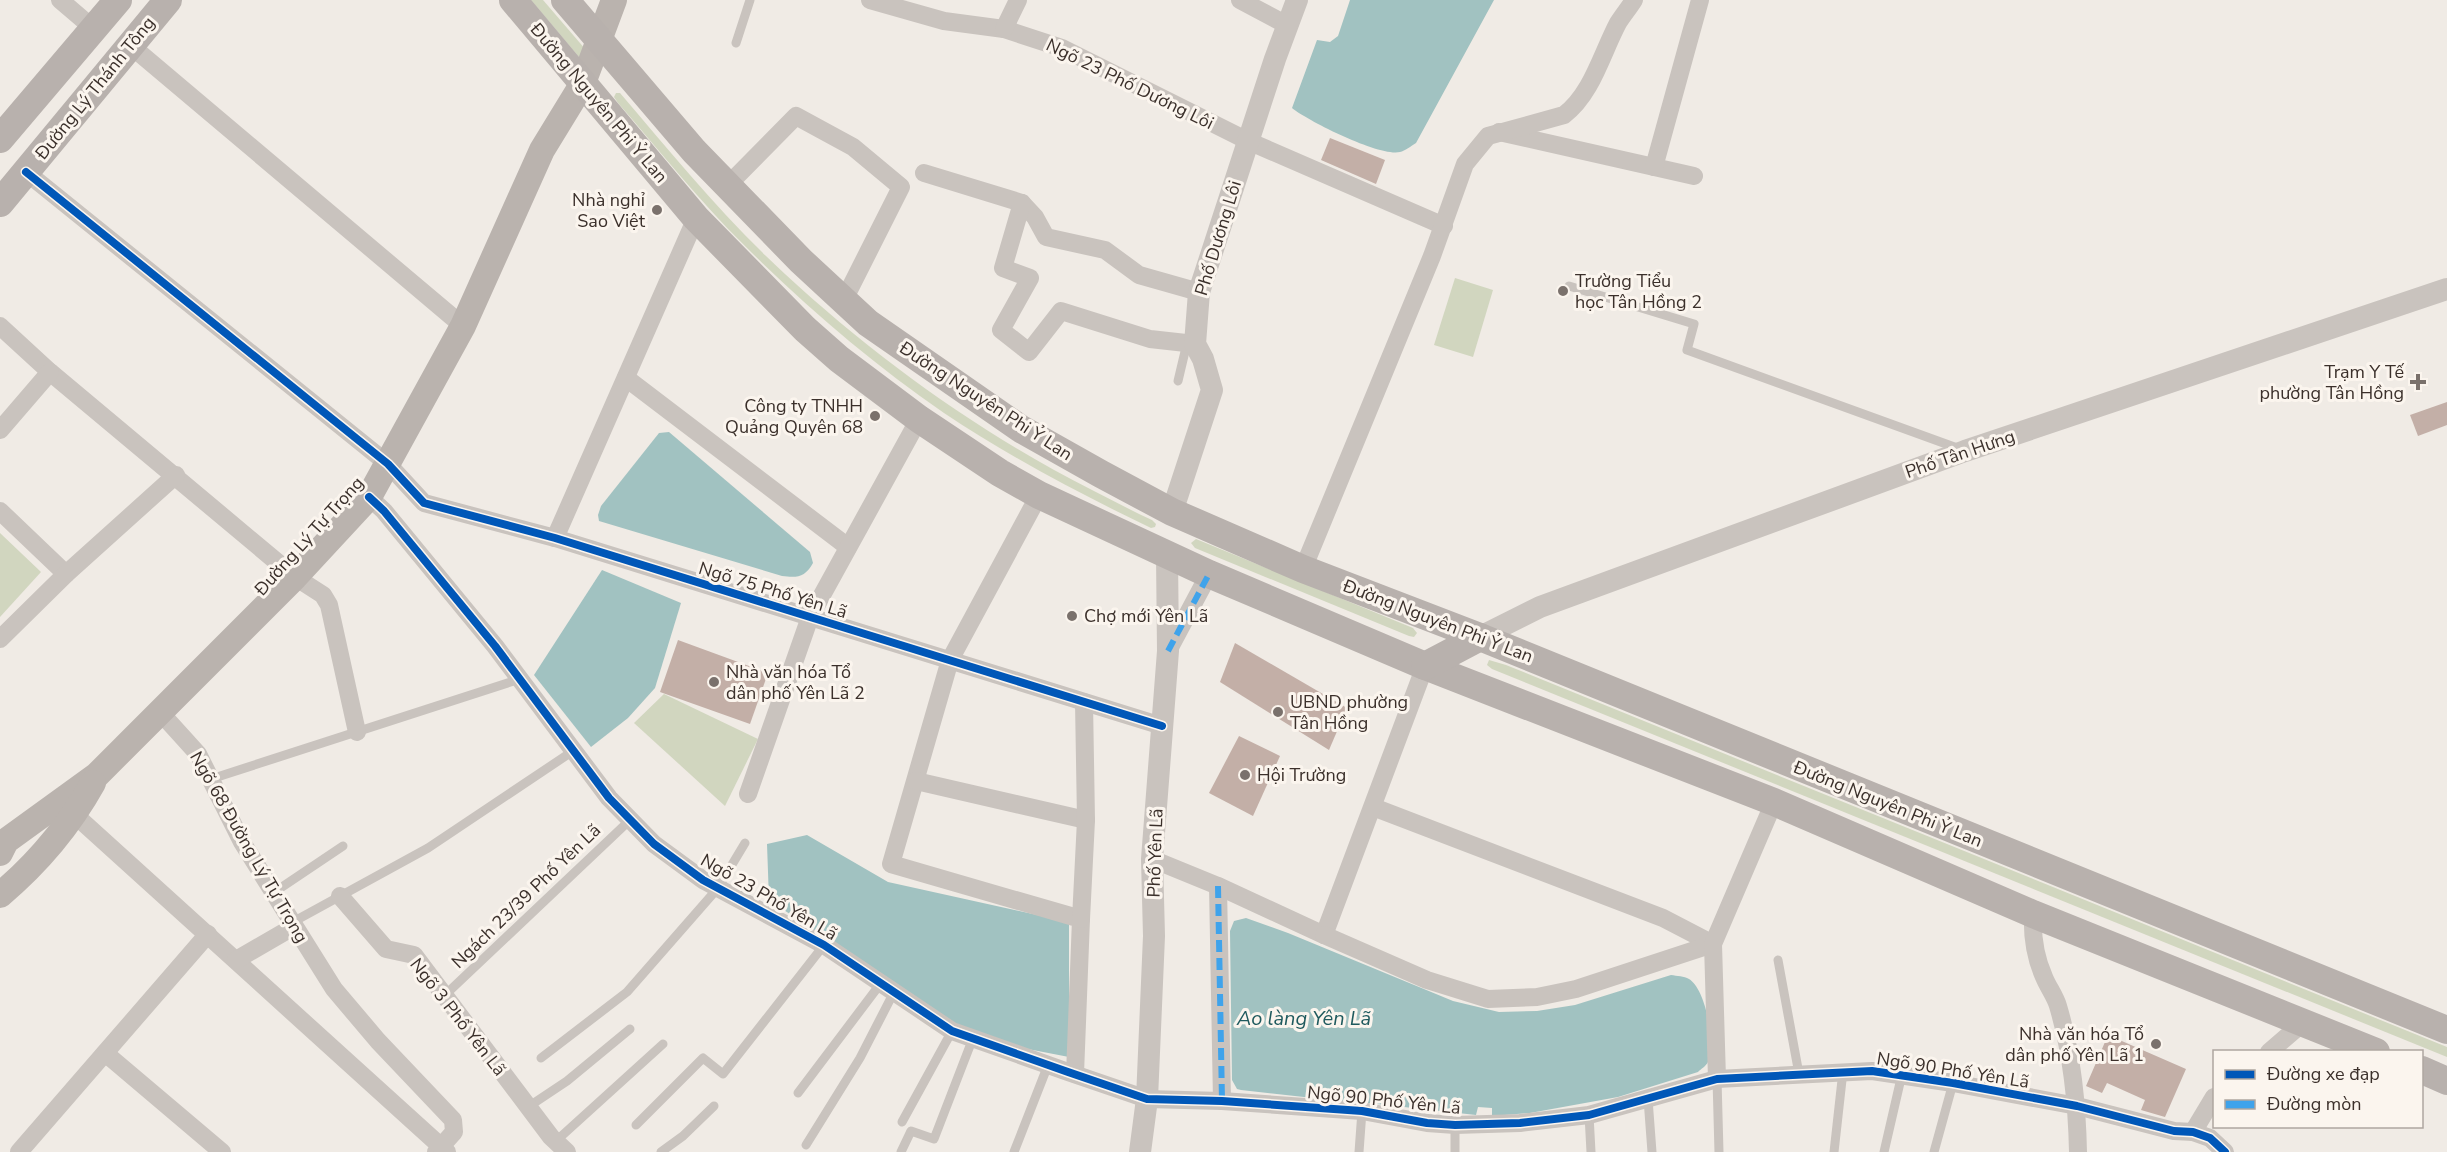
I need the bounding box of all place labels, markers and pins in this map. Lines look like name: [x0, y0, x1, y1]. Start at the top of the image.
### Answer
place label: Nhà nghỉ Sao Việt: [572, 188, 646, 233]
marker: Nhà nghỉ Sao Việt: [650, 203, 664, 217]
place label: Trường Tiểu học Tân Hồng 2: [1575, 269, 1702, 314]
marker: Trường Tiểu học Tân Hồng 2: [1556, 284, 1570, 298]
place label: Trạm Y Tế phường Tân Hồng: [2259, 360, 2404, 405]
marker: Trạm Y Tế phường Tân Hồng: [2409, 373, 2427, 391]
place label: Công ty TNHH Quảng Quyên 68: [725, 394, 863, 439]
marker: Công ty TNHH Quảng Quyên 68: [868, 409, 882, 423]
place label: Chợ mới Yên Lã: [1084, 604, 1208, 628]
marker: Chợ mới Yên Lã: [1065, 609, 1079, 623]
place label: Nhà văn hóa Tổ dân phố Yên Lã 2: [726, 660, 865, 705]
marker: Nhà văn hóa Tổ dân phố Yên Lã 2: [707, 675, 721, 689]
place label: UBND phường Tân Hồng: [1290, 690, 1408, 735]
marker: UBND phường Tân Hồng: [1271, 705, 1285, 719]
place label: Hội Trường: [1257, 763, 1346, 787]
marker: Hội Trường: [1238, 768, 1252, 782]
place label: Nhà văn hóa Tổ dân phố Yên Lã 1: [2005, 1022, 2144, 1067]
marker: Nhà văn hóa Tổ dân phố Yên Lã 1: [2149, 1037, 2163, 1051]

